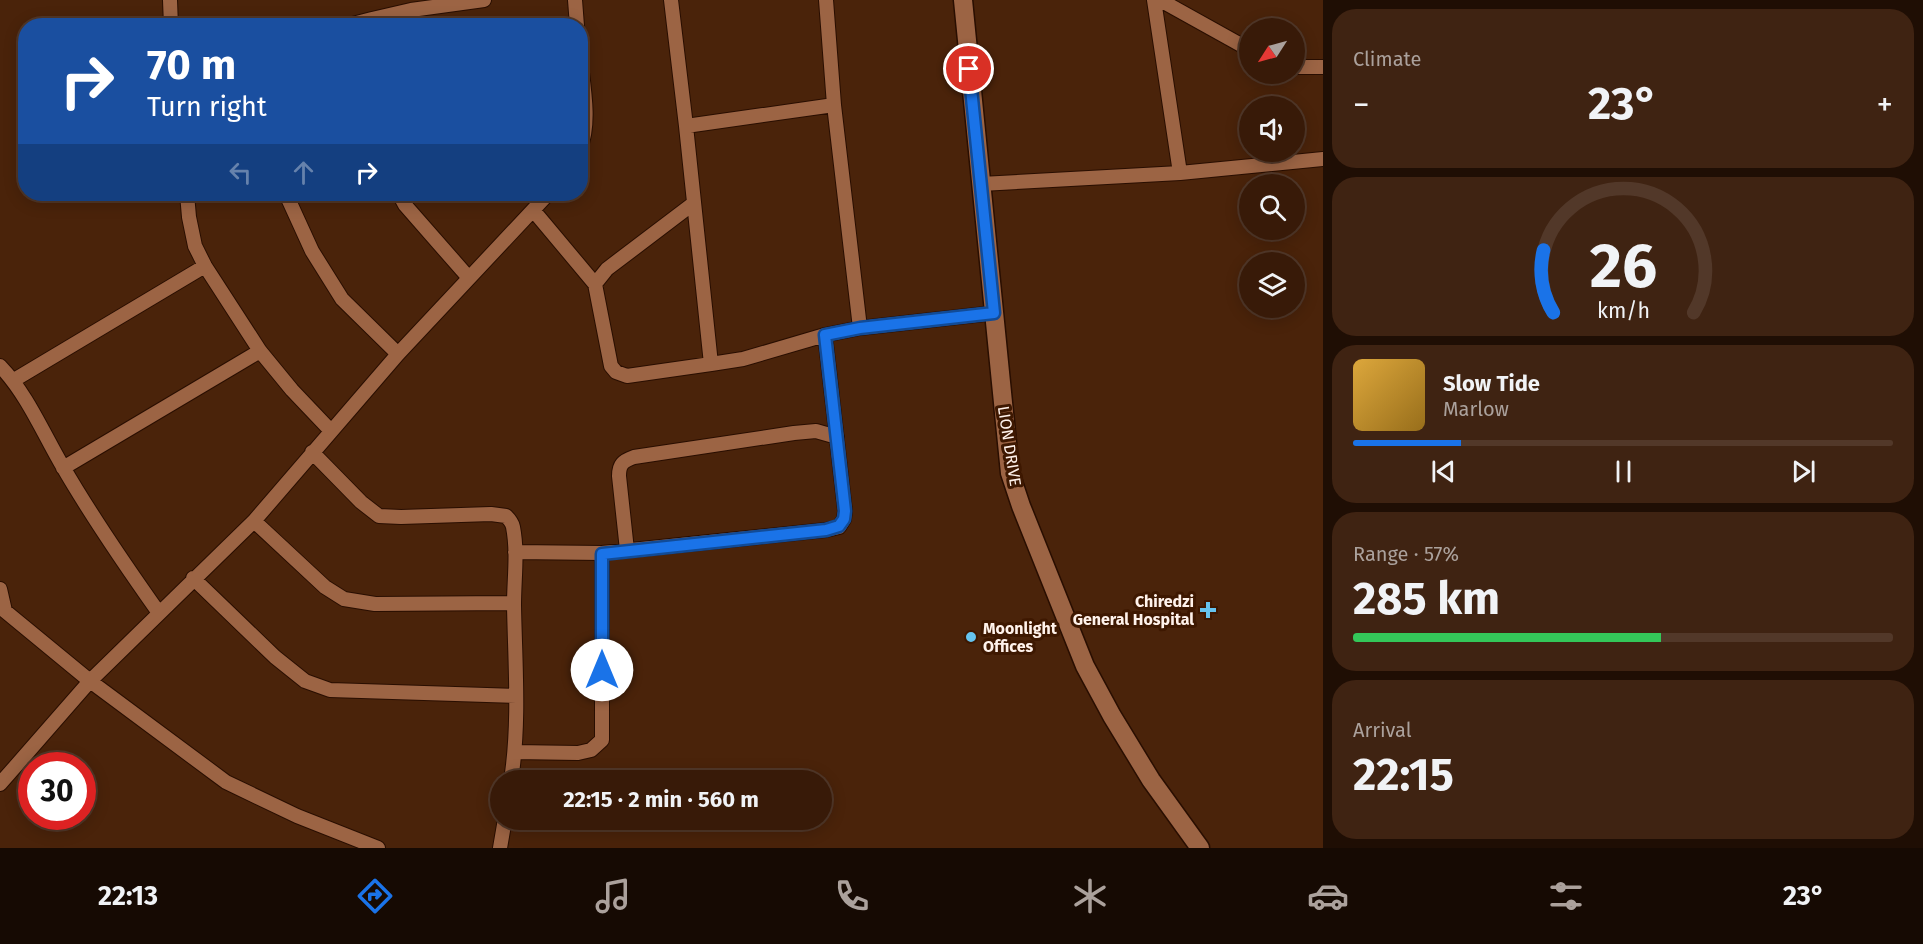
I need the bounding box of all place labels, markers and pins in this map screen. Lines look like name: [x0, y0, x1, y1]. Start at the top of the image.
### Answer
pin: [943, 43, 994, 94]
place label: Chiredzi General Hospital: [1073, 592, 1194, 629]
marker: Chiredzi General Hospital: [1199, 601, 1217, 619]
place label: Moonlight Offices: [983, 619, 1058, 656]
marker: Moonlight Offices: [964, 630, 978, 644]

